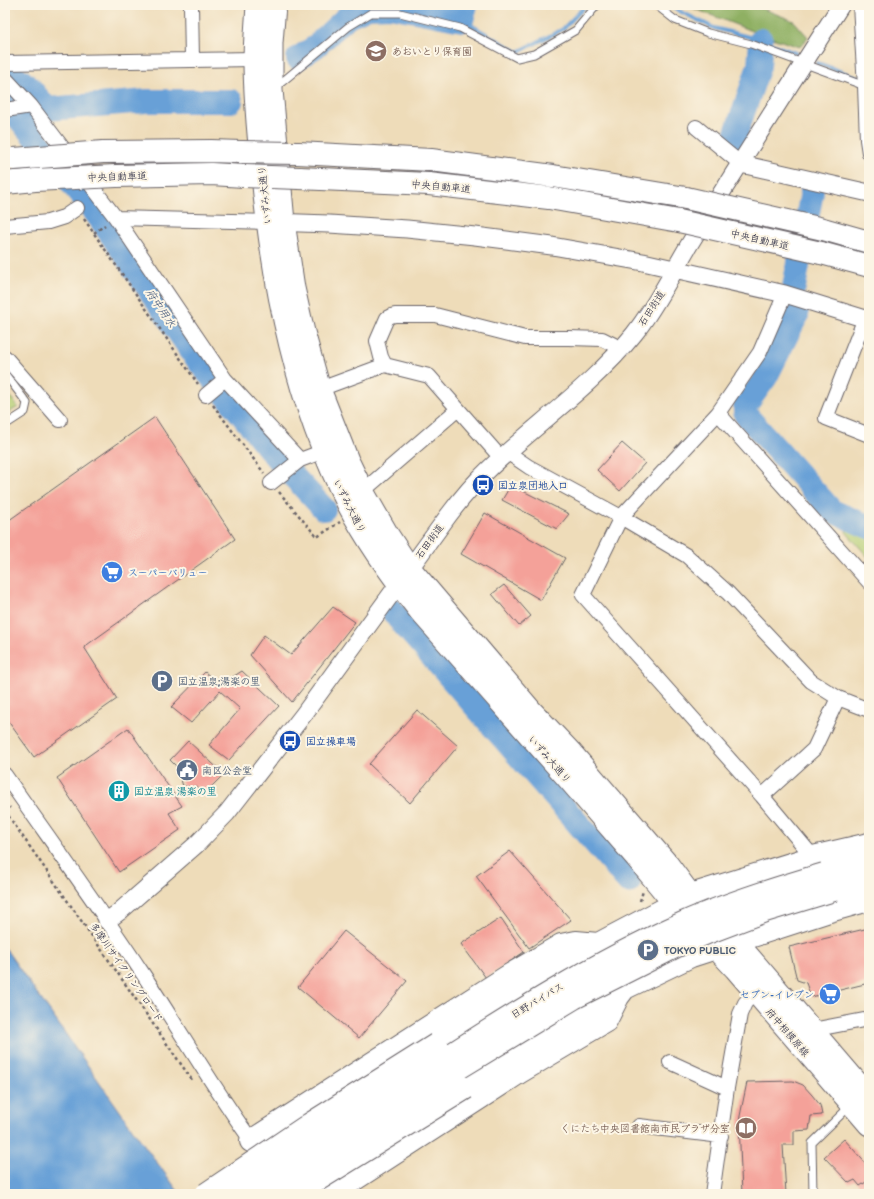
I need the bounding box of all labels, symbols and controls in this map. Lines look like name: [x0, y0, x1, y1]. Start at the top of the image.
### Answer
school or university icon: あおいとり保育園: [363, 38, 389, 64]
place label: あおいとり保育園: [392, 46, 472, 58]
street label: いずみ大通り: [256, 165, 274, 225]
street label: 中央自動車道: [87, 170, 147, 184]
street label: 中央自動車道: [411, 178, 471, 196]
street label: 中央自動車道: [729, 227, 790, 253]
water label: 府中用水: [143, 286, 178, 330]
street label: 石田街道: [636, 289, 668, 329]
bus stop icon: 国立泉団地入口: [470, 472, 496, 498]
street label: いずみ大通り: [330, 477, 368, 536]
place label: 国立泉団地入口: [498, 480, 568, 492]
street label: 石田街道: [413, 522, 446, 561]
supermarket icon: スーパーバリュー: [99, 559, 125, 585]
place label: スーパーバリュー: [128, 567, 207, 579]
parking icon: 国立温泉;湯楽の里: [149, 668, 175, 694]
place label: 国立温泉;湯楽の里: [178, 676, 260, 688]
bus stop icon: 国立操車場: [277, 728, 303, 754]
street label: いずみ大通り: [525, 733, 573, 786]
place label: 国立操車場: [306, 736, 356, 748]
public building icon: 南区公会堂: [174, 757, 200, 783]
place label: 南区公会堂: [202, 765, 252, 777]
building icon: 国立温泉 湯楽の里: [106, 778, 132, 804]
place label: 国立温泉 湯楽の里: [134, 786, 217, 798]
street label: 多摩川サイクリングロード: [87, 920, 165, 1025]
parking icon: TOKYO PUBLIC: [635, 937, 661, 963]
place label: TOKYO PUBLIC: [664, 945, 736, 957]
street label: 日野バイパス: [509, 980, 566, 1021]
supermarket icon: セブン-イレブン: [817, 981, 843, 1007]
place label: セブン-イレブン: [740, 989, 814, 1001]
street label: 府中相模原線: [763, 1006, 811, 1059]
library icon: くにたち中央図書館南市民プラザ分室: [733, 1115, 759, 1141]
place label: くにたち中央図書館南市民プラザ分室: [560, 1123, 730, 1135]

